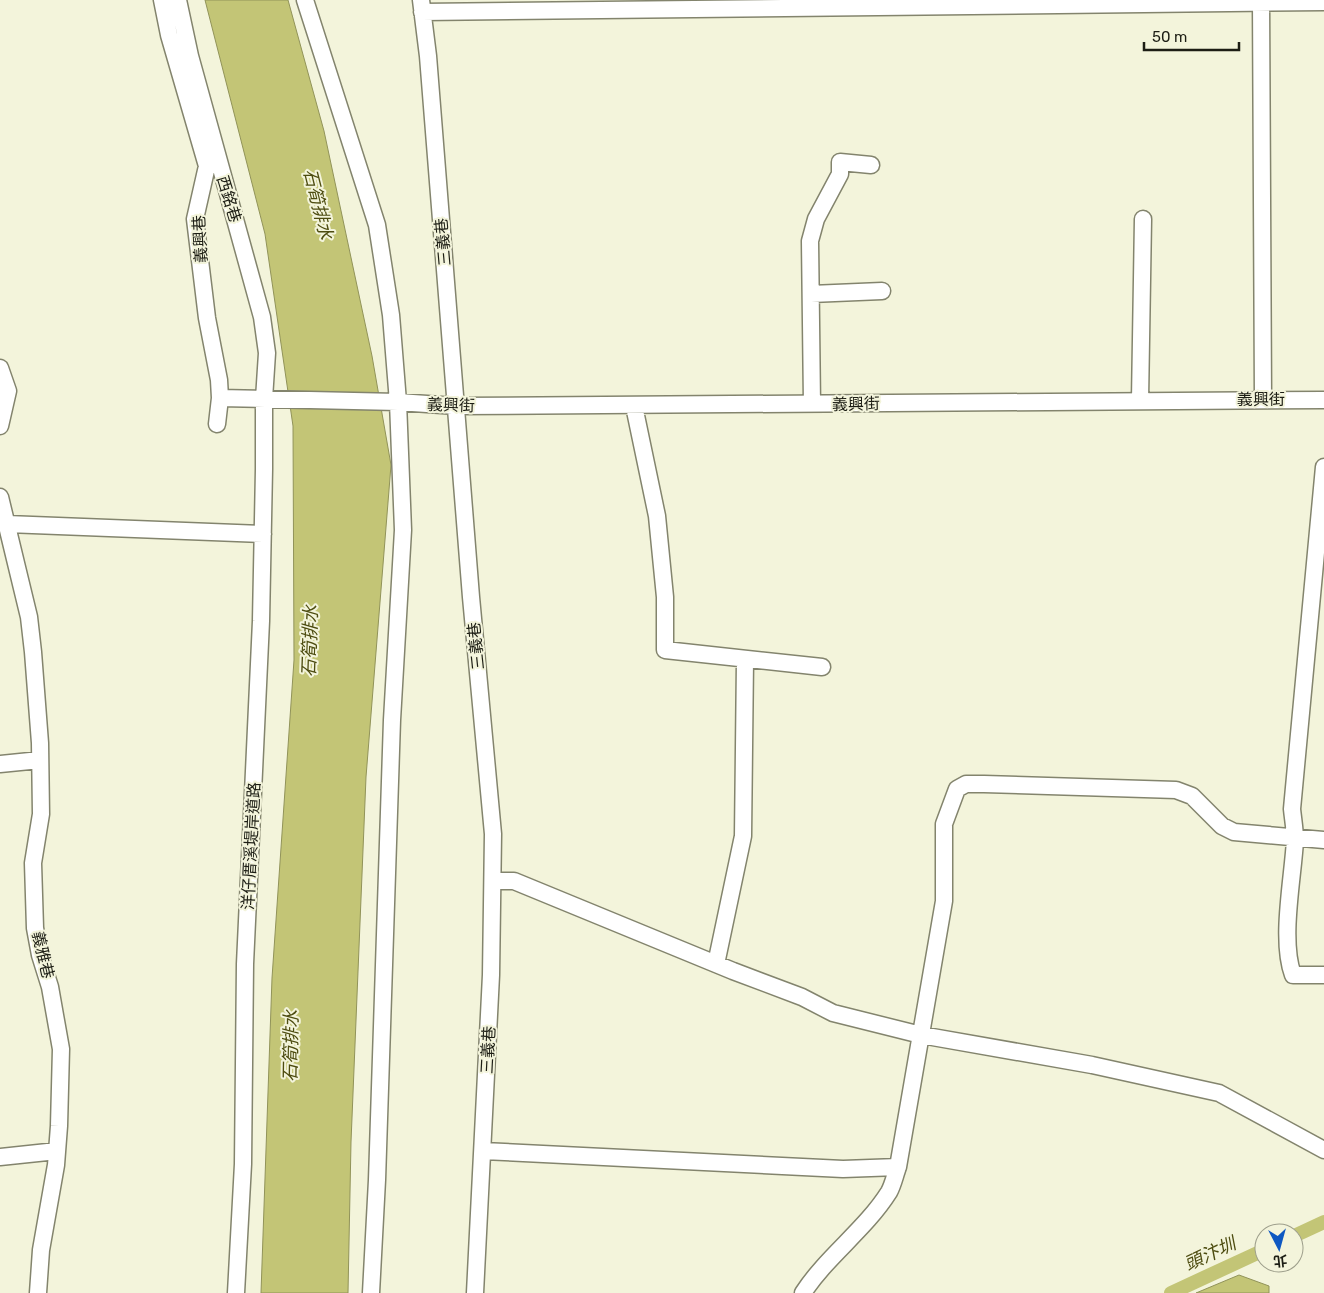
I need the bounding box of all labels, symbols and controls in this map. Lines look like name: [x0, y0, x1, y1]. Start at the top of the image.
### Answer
scale bar: [1144, 20, 1239, 52]
text: 50 m: [1152, 28, 1187, 46]
water label: 石筍排水: [299, 166, 338, 243]
street label: 西銘巷: [213, 173, 245, 225]
street label: 義興巷: [189, 215, 211, 263]
street label: 三義巷: [431, 217, 455, 267]
street label: 義興街: [1237, 390, 1285, 409]
street label: 義興街: [832, 394, 880, 414]
street label: 義興街: [427, 395, 475, 415]
water label: 石筍排水: [298, 604, 322, 677]
street label: 三義巷: [464, 621, 488, 671]
street label: 洋仔厝溪堤岸道路: [238, 782, 264, 910]
street label: 義雅巷: [28, 929, 58, 981]
water label: 石筍排水: [279, 1009, 303, 1082]
street label: 三義巷: [477, 1026, 499, 1074]
north arrow: [1254, 1223, 1304, 1273]
water label: 頭汴圳: [1181, 1231, 1242, 1275]
text: 北: [1272, 1251, 1288, 1270]

